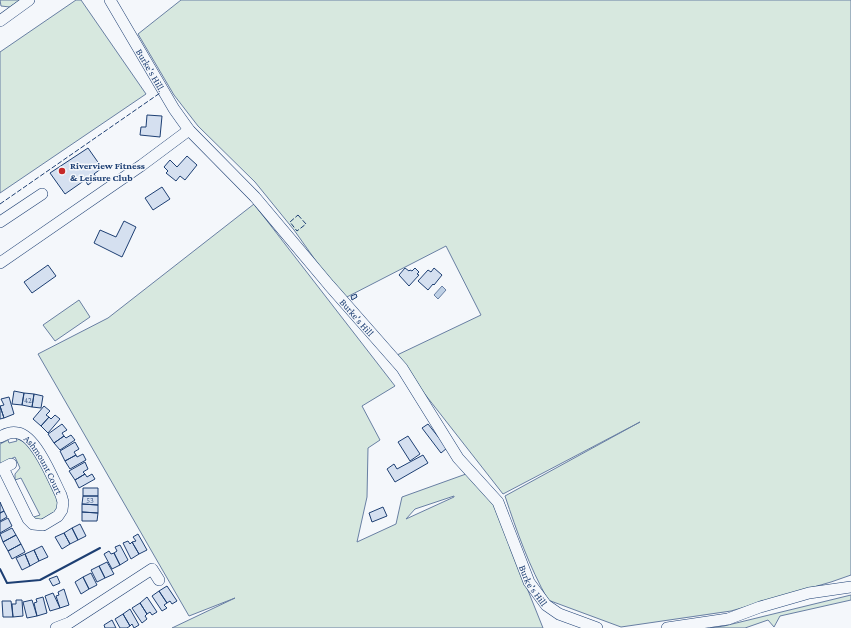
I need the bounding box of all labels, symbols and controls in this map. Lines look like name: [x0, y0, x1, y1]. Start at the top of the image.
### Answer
street label: Burke's Hill: [134, 47, 167, 92]
place label: Riverview Fitness & Leisure Club: [70, 160, 145, 183]
marker: Riverview Fitness & Leisure Club: [57, 166, 67, 176]
street label: Burke's Hill: [338, 297, 376, 339]
house number: 42: [24, 396, 32, 405]
street label: Ashmount Court: [22, 433, 65, 497]
house number: 53: [86, 496, 94, 505]
street label: Burke's Hill: [517, 563, 550, 608]

